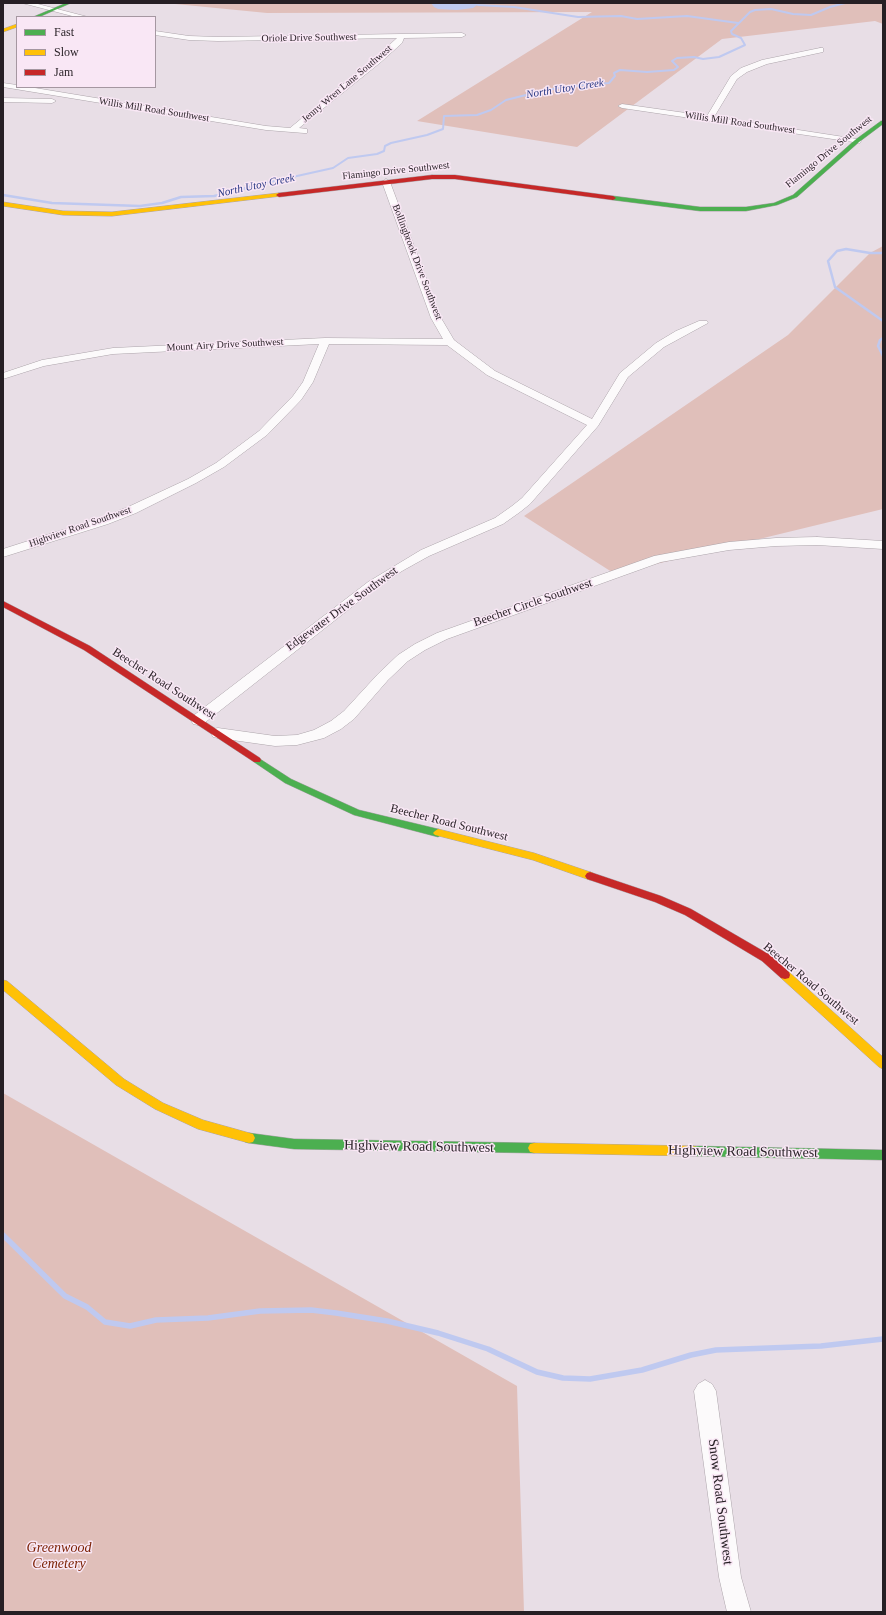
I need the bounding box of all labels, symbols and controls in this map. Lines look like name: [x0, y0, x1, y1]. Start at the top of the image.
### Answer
legend: [16, 16, 156, 88]
text: Fast: [54, 25, 74, 39]
street label: Oriole Drive Southwest: [261, 31, 357, 45]
street label: Jenny Wren Lane Southwest: [299, 43, 395, 125]
text: Slow: [54, 45, 79, 59]
text: Jam: [54, 65, 73, 79]
water label: North Utoy Creek: [525, 76, 605, 102]
street label: Willis Mill Road Southwest: [98, 95, 210, 125]
street label: Willis Mill Road Southwest: [684, 109, 796, 137]
street label: Flamingo Drive Southwest: [783, 113, 875, 191]
street label: Flamingo Drive Southwest: [342, 159, 450, 183]
water label: North Utoy Creek: [216, 171, 296, 201]
street label: Bollingbrook Drive Southwest: [389, 203, 445, 321]
street label: Mount Airy Drive Southwest: [166, 336, 284, 354]
street label: Highview Road Southwest: [27, 504, 133, 550]
street label: Edgewater Drive Southwest: [283, 564, 401, 654]
street label: Beecher Circle Southwest: [472, 576, 594, 630]
street label: Beecher Road Southwest: [109, 645, 219, 723]
street label: Beecher Road Southwest: [389, 801, 509, 845]
street label: Beecher Road Southwest: [760, 940, 862, 1028]
street label: Highview Road Southwest: [344, 1137, 494, 1157]
street label: Highview Road Southwest: [668, 1142, 818, 1162]
street label: Snow Road Southwest: [704, 1438, 736, 1566]
park label: Greenwood Cemetery: [27, 1540, 91, 1572]

